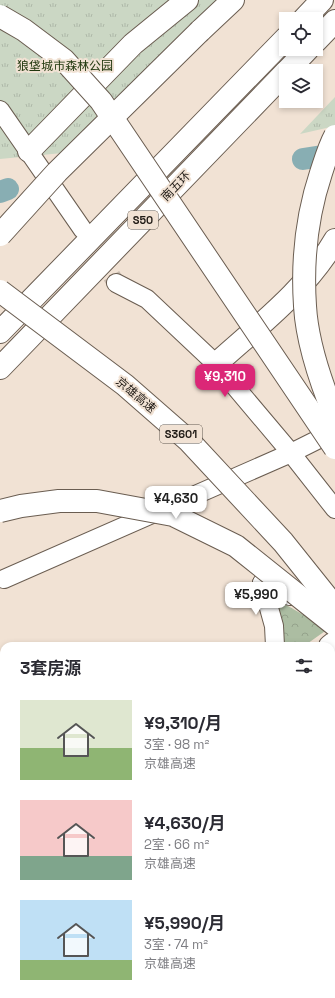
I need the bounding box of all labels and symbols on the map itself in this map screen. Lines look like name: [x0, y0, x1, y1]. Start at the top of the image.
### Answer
park label: 狼垡城市森林公园: [17, 58, 113, 74]
street label: 南五环: [158, 167, 194, 205]
road number: S50: [128, 211, 158, 229]
pin: ¥9,310: [192, 364, 258, 398]
street label: 京雄高速: [112, 373, 160, 417]
road number: S3601: [160, 425, 202, 443]
pin: ¥4,630: [143, 486, 209, 520]
pin: ¥5,990: [223, 582, 289, 616]

